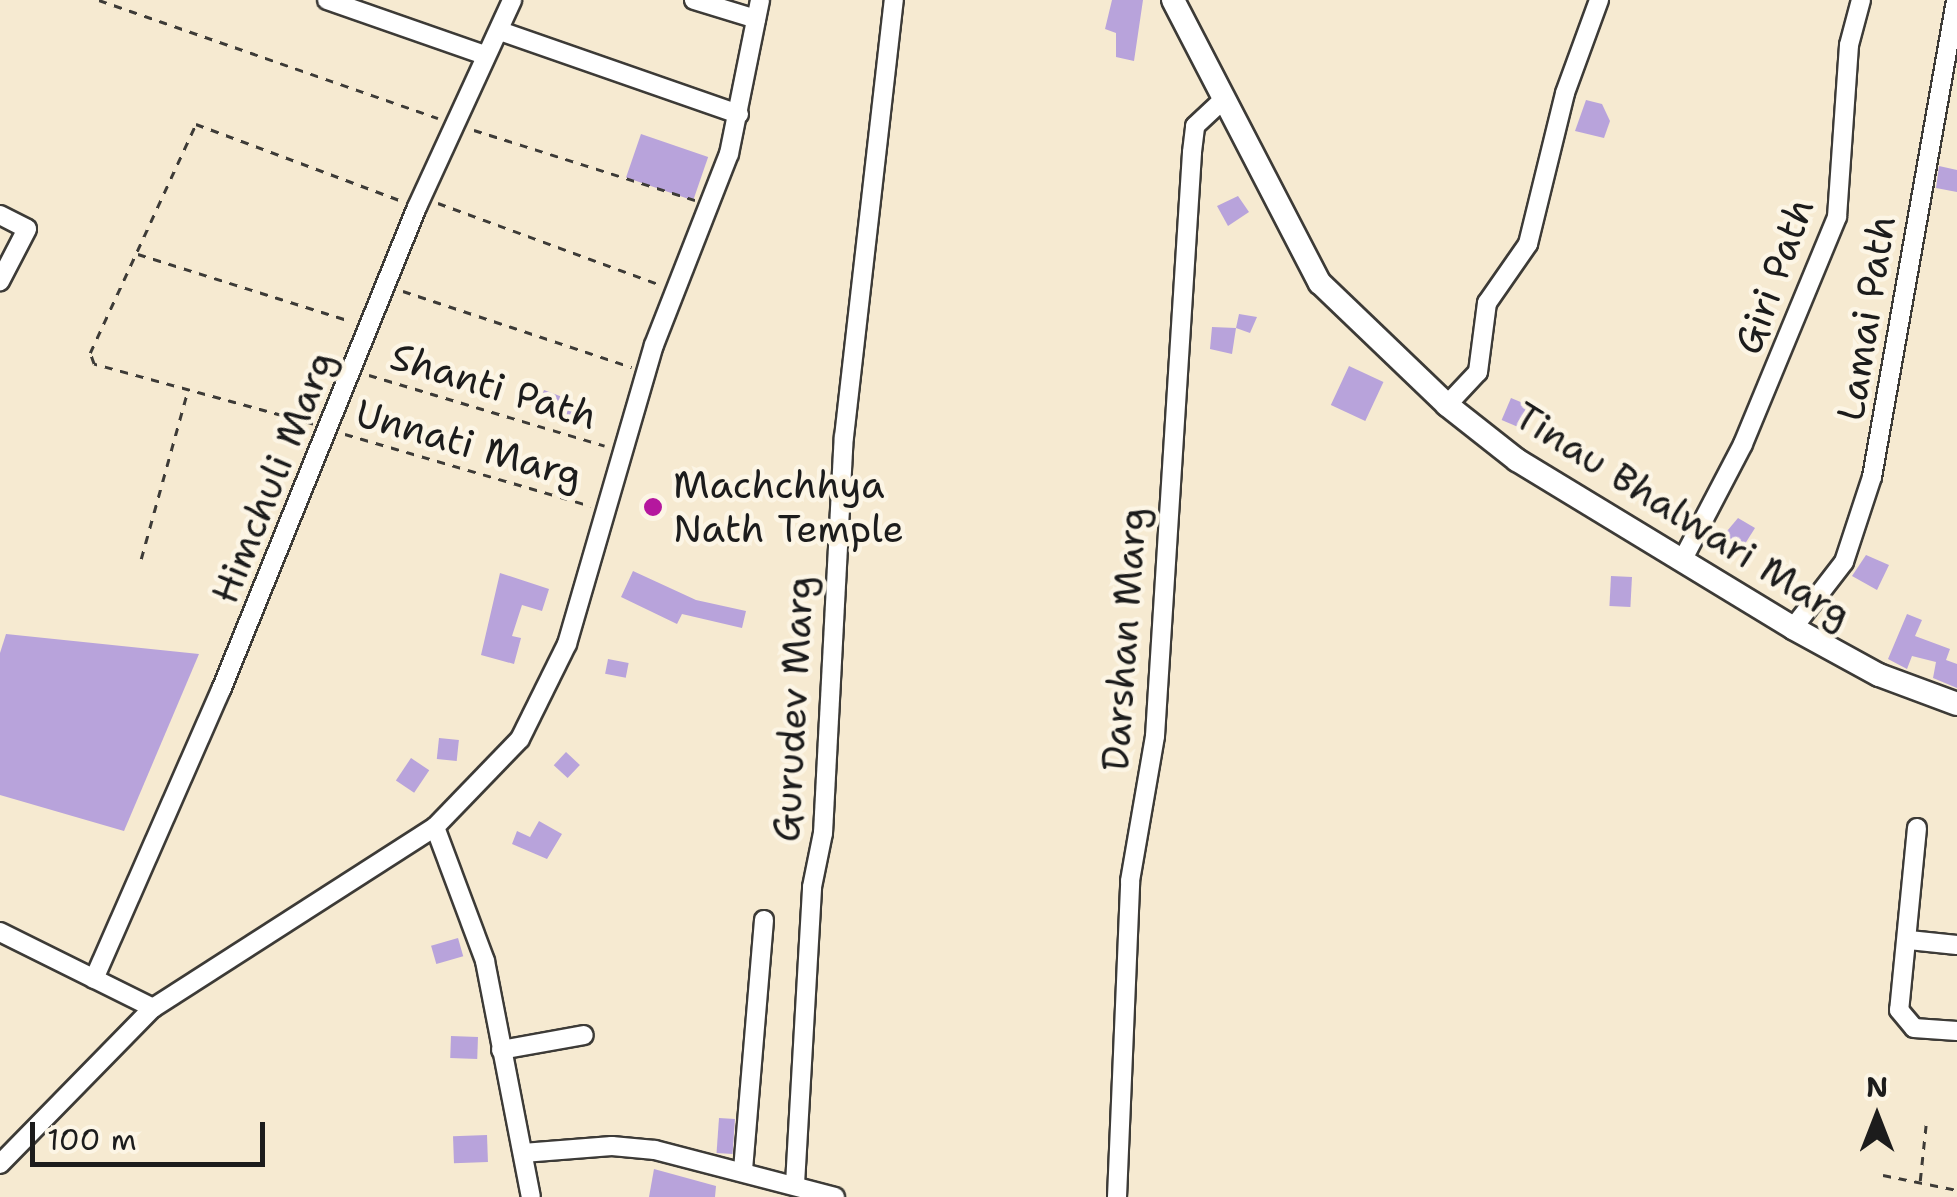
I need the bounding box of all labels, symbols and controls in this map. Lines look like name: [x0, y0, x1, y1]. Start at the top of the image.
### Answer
street label: Giri Path: [1725, 192, 1823, 360]
street label: Lamai Path: [1827, 212, 1905, 424]
street label: Shanti Path: [385, 333, 603, 439]
street label: Himchuli Marg: [202, 344, 344, 610]
street label: Unnati Marg: [351, 390, 587, 498]
street label: Tinau Bhalwari Marg: [1506, 393, 1860, 637]
place label: Machchhya Nath Temple: [673, 462, 904, 552]
marker: Machchhya Nath Temple: [642, 496, 664, 518]
street label: Darshan Marg: [1092, 506, 1156, 772]
street label: Gurudev Marg: [763, 575, 823, 843]
north arrow: [1827, 1067, 1927, 1167]
text: N: [1866, 1068, 1888, 1106]
scale bar: [35, 1102, 270, 1164]
text: 100 m: [47, 1119, 137, 1160]

